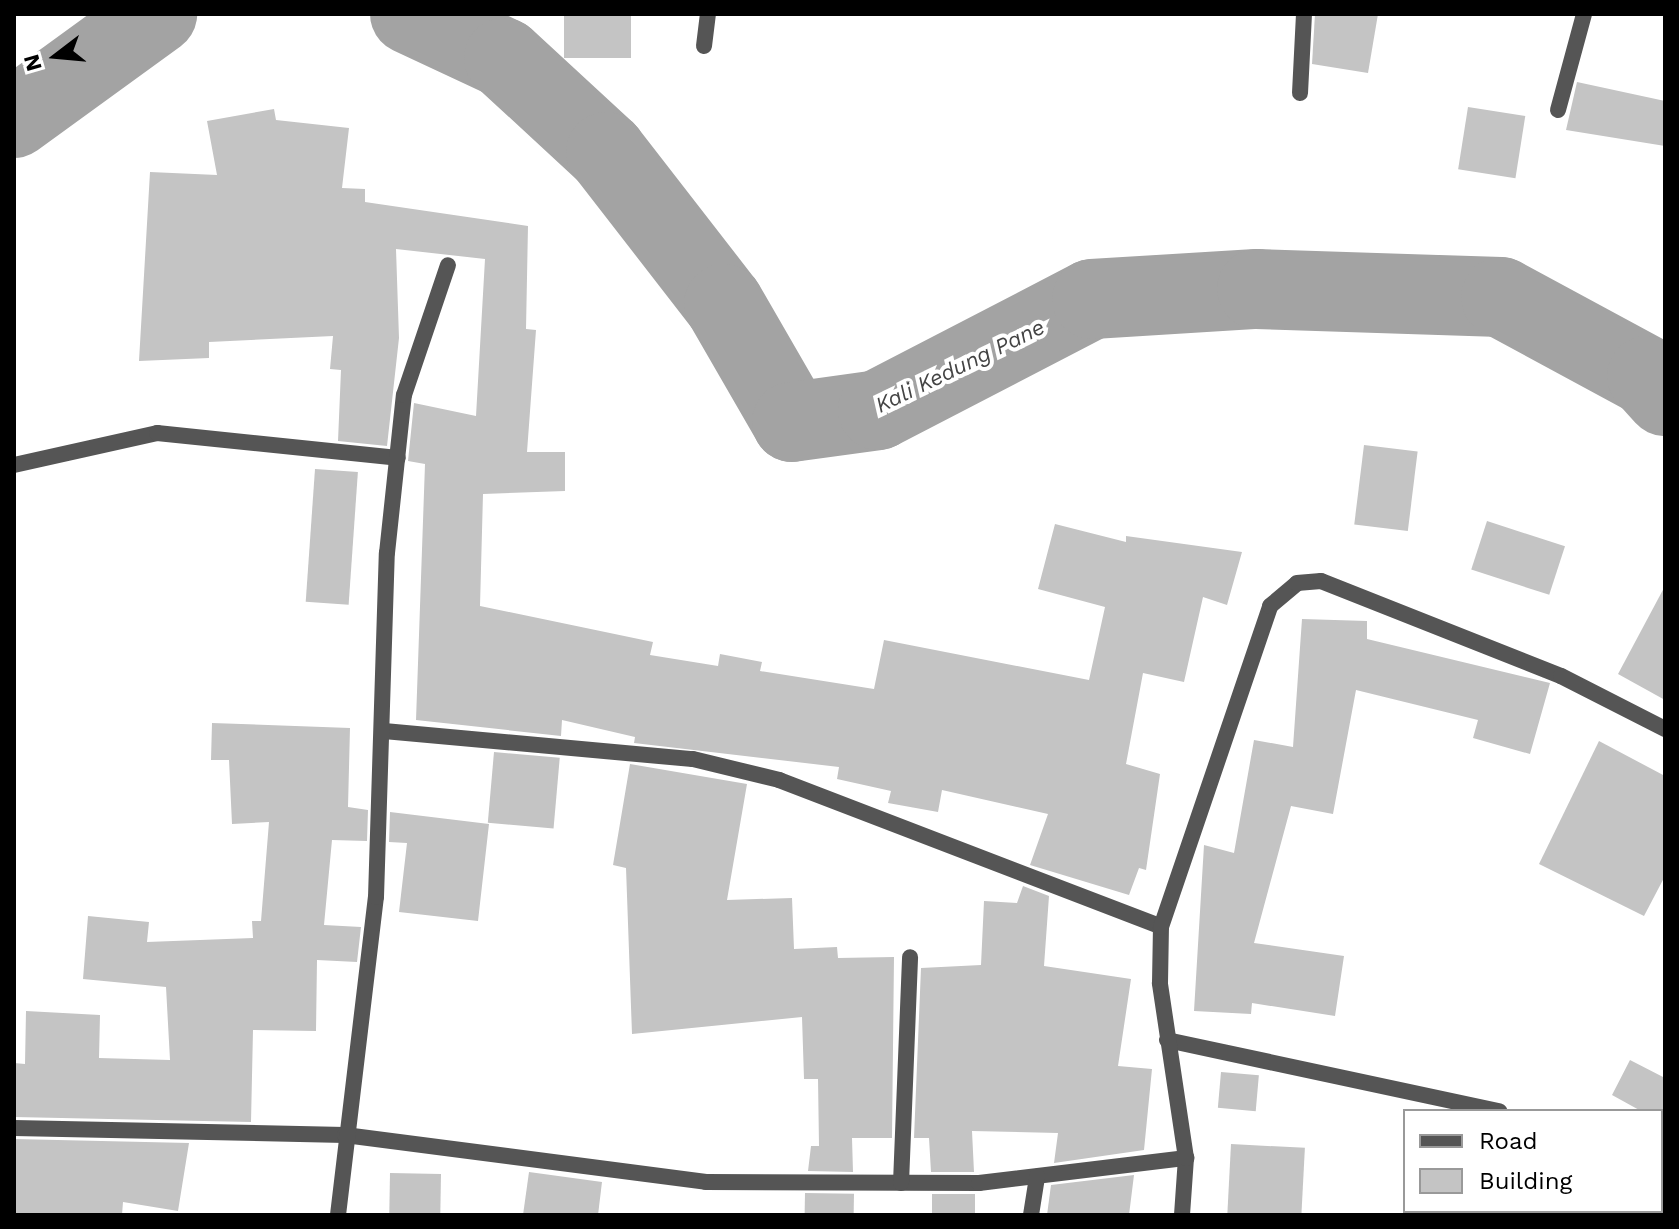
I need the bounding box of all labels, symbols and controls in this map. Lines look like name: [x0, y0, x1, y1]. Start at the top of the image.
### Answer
north arrow: [16, 16, 96, 96]
text: N: [18, 51, 47, 74]
water label: Kali Kedung Pane: [871, 314, 1049, 418]
legend: [1403, 1109, 1663, 1213]
text: Road: [1479, 1127, 1538, 1155]
text: Building: [1479, 1167, 1572, 1195]

